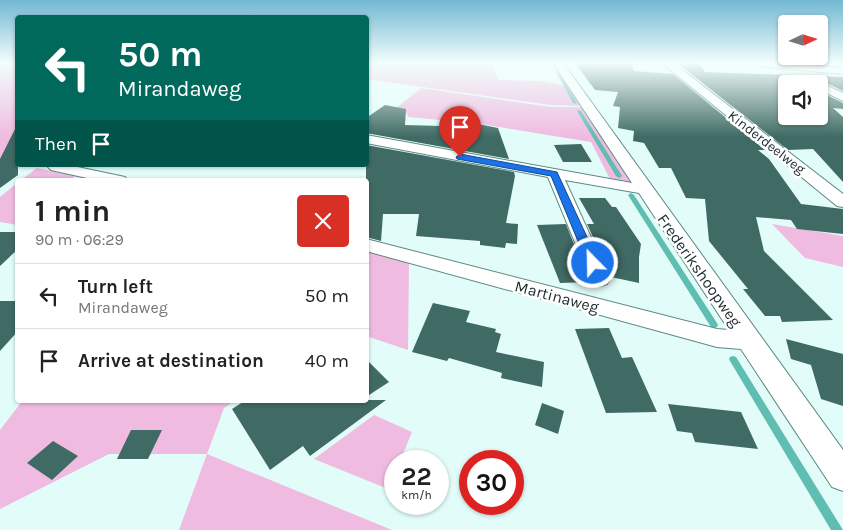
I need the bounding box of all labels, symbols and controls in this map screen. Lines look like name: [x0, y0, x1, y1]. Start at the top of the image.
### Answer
north arrow: [778, 15, 828, 65]
map controls: [778, 15, 828, 125]
text: 50 m: [118, 34, 203, 75]
icon: left: [35, 35, 100, 100]
button: sound: [778, 75, 828, 125]
text: Mirandaweg: [118, 76, 241, 102]
pin: [439, 106, 481, 157]
street label: Kinderdeelweg: [725, 107, 809, 178]
icon: arrive: [446, 113, 474, 141]
icon: arrive: [87, 130, 115, 158]
text: Then: [35, 133, 77, 155]
text: 1 min: [35, 193, 110, 229]
button: close: [297, 195, 349, 247]
street label: Frederikshoopweg: [654, 210, 746, 330]
text: 90 m · 06:29: [35, 230, 124, 249]
position arrow: [566, 236, 618, 288]
text: Turn left: [78, 276, 153, 298]
street label: Martinaweg: [513, 276, 601, 317]
icon: left: [35, 282, 63, 310]
text: 50 m: [305, 285, 349, 307]
text: Mirandaweg: [78, 298, 168, 317]
icon: arrive: [35, 347, 63, 375]
text: Arrive at destination: [78, 350, 264, 372]
text: 40 m: [305, 350, 349, 372]
speed limit sign: 30: [459, 450, 524, 515]
text: 22: [401, 462, 432, 491]
text: km/h: [401, 488, 432, 502]

